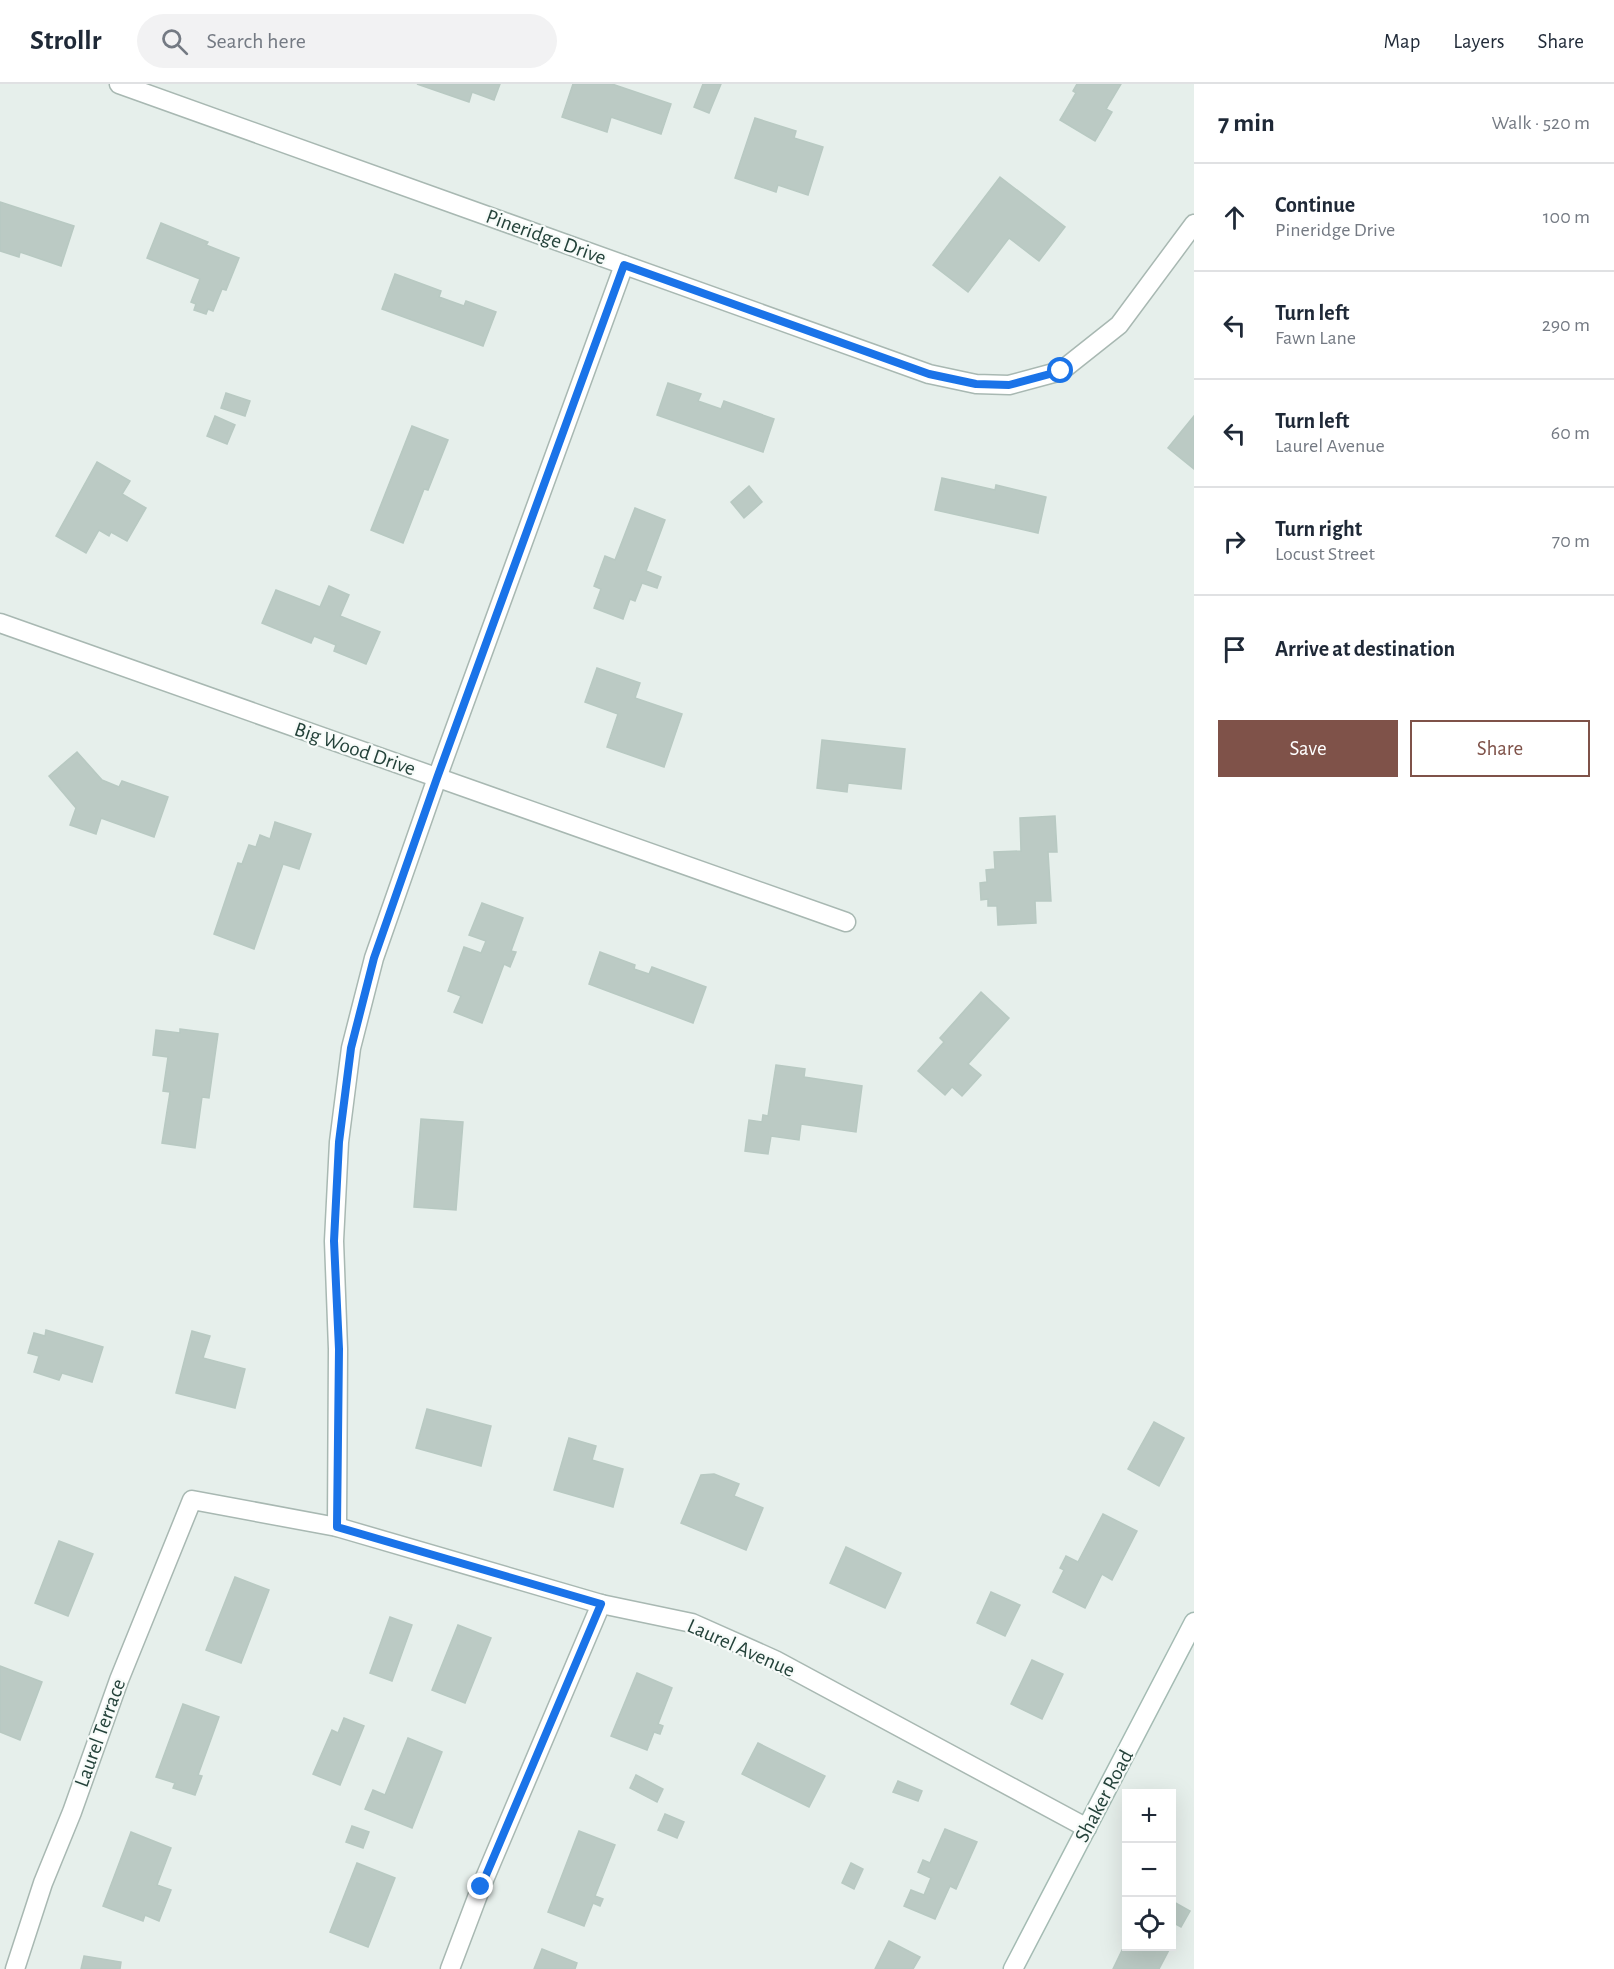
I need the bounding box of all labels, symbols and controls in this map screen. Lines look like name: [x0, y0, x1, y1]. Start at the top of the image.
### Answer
search box: [137, 14, 557, 68]
icon: search: [158, 25, 191, 58]
text: Strollr: [30, 27, 101, 55]
text: Search here: [206, 30, 306, 52]
text: Map: [1384, 31, 1420, 52]
text: Layers: [1453, 31, 1504, 52]
text: Share: [1537, 31, 1584, 52]
text: 7 min: [1218, 110, 1275, 136]
text: Walk · 520 m: [1491, 113, 1590, 133]
text: Continue: [1275, 194, 1355, 216]
icon: ahead: [1218, 201, 1251, 234]
street label: Pineridge Drive: [483, 206, 609, 268]
text: 100 m: [1543, 207, 1590, 227]
text: Pineridge Drive: [1275, 220, 1395, 240]
text: Turn left: [1275, 302, 1349, 324]
icon: left: [1218, 309, 1251, 342]
text: 290 m: [1542, 315, 1590, 335]
text: Fawn Lane: [1275, 328, 1356, 348]
route start: [1047, 357, 1073, 383]
text: Turn left: [1275, 410, 1349, 432]
icon: left: [1218, 417, 1251, 450]
text: 60 m: [1551, 423, 1590, 443]
text: Laurel Avenue: [1275, 436, 1385, 456]
text: Turn right: [1275, 518, 1362, 540]
icon: right: [1218, 525, 1251, 558]
text: 70 m: [1552, 531, 1590, 551]
text: Locust Street: [1275, 544, 1375, 564]
icon: arrive: [1218, 633, 1251, 666]
text: Arrive at destination: [1275, 638, 1455, 660]
street label: Big Wood Drive: [292, 718, 418, 780]
button: Save: [1218, 720, 1398, 777]
button: Share: [1410, 720, 1590, 777]
street label: Laurel Avenue: [684, 1615, 798, 1681]
street label: Laurel Terrace: [71, 1676, 129, 1790]
street label: Shaker Road: [1071, 1746, 1137, 1846]
map controls: [1122, 1789, 1176, 1951]
button: +: [1122, 1789, 1176, 1843]
button: −: [1122, 1843, 1176, 1897]
route end: [467, 1873, 493, 1899]
button: locate: [1122, 1897, 1176, 1951]

